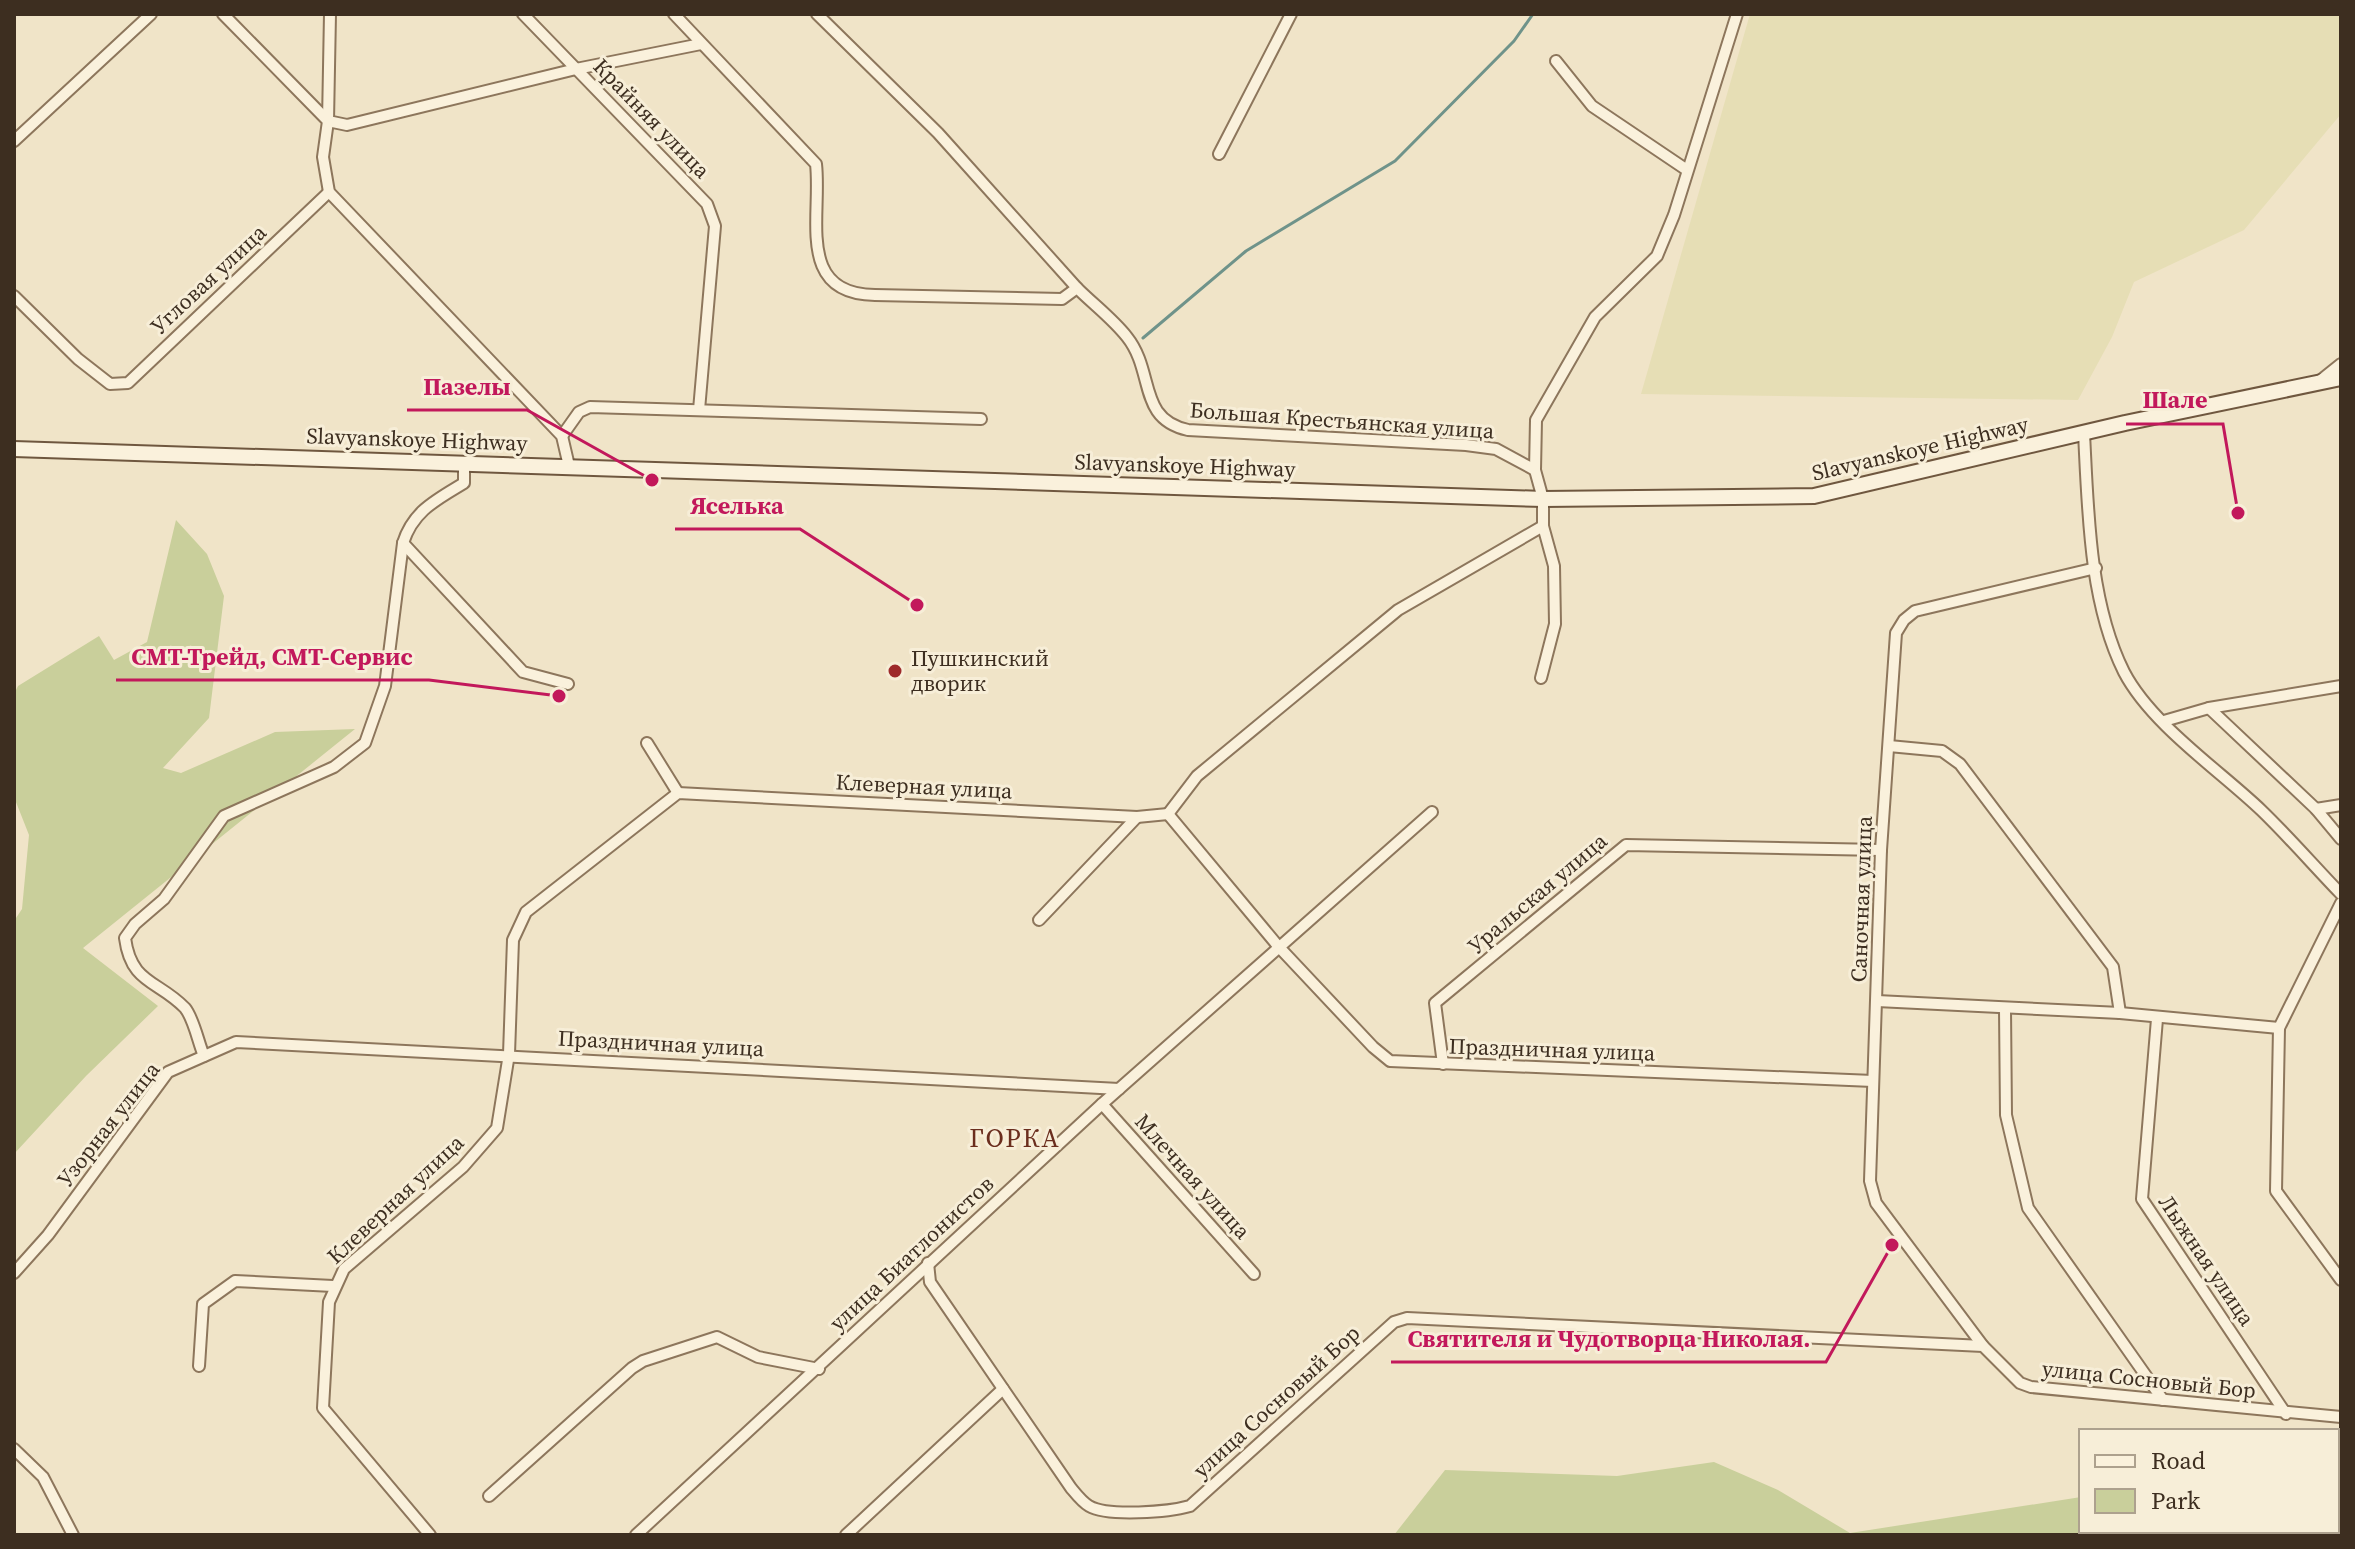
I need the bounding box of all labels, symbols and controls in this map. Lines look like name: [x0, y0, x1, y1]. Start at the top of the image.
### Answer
street label: Крайняя улица: [587, 51, 718, 185]
street label: Угловая улица: [143, 217, 273, 341]
callout: Пазелы: [407, 362, 527, 410]
text: Пазелы: [423, 370, 511, 403]
callout: Шале: [2126, 376, 2223, 424]
text: Шале: [2143, 383, 2207, 416]
street label: Большая Крестьянская улица: [1189, 394, 1496, 446]
street label: Slavyanskoye Highway: [1809, 408, 2032, 487]
street label: Slavyanskoye Highway: [306, 420, 529, 458]
street label: Slavyanskoye Highway: [1074, 446, 1297, 484]
callout: Яселька: [675, 481, 800, 529]
text: Яселька: [690, 489, 784, 522]
callout: СМТ-Трейд, СМТ-Сервис: [116, 632, 429, 680]
text: СМТ-Трейд, СМТ-Сервис: [131, 640, 413, 673]
place label: Пушкинский дворик: [911, 643, 1049, 698]
marker: Пушкинский дворик: [886, 662, 904, 680]
street label: Клеверная улица: [835, 766, 1014, 806]
street label: Саночная улица: [1843, 814, 1879, 983]
street label: Уральская улица: [1461, 825, 1614, 960]
street label: Праздничная улица: [557, 1023, 766, 1063]
street label: Праздничная улица: [1448, 1030, 1657, 1068]
street label: Узорная улица: [50, 1055, 167, 1193]
street label: Млечная улица: [1129, 1107, 1258, 1246]
district label: ГОРКА: [969, 1120, 1061, 1156]
street label: Клеверная улица: [320, 1127, 471, 1270]
street label: улица Биатлонистов: [822, 1169, 1000, 1337]
street label: Лыжная улица: [2152, 1188, 2262, 1332]
callout: Святителя и Чудотворца Николая.: [1391, 1314, 1826, 1362]
street label: улица Сосновый Бор: [1186, 1318, 1366, 1484]
text: Святителя и Чудотворца Николая.: [1407, 1322, 1811, 1355]
street label: улица Сосновый Бор: [2041, 1353, 2257, 1405]
legend: [2079, 1429, 2339, 1533]
text: Road: [2151, 1444, 2206, 1477]
text: Park: [2151, 1484, 2201, 1517]

